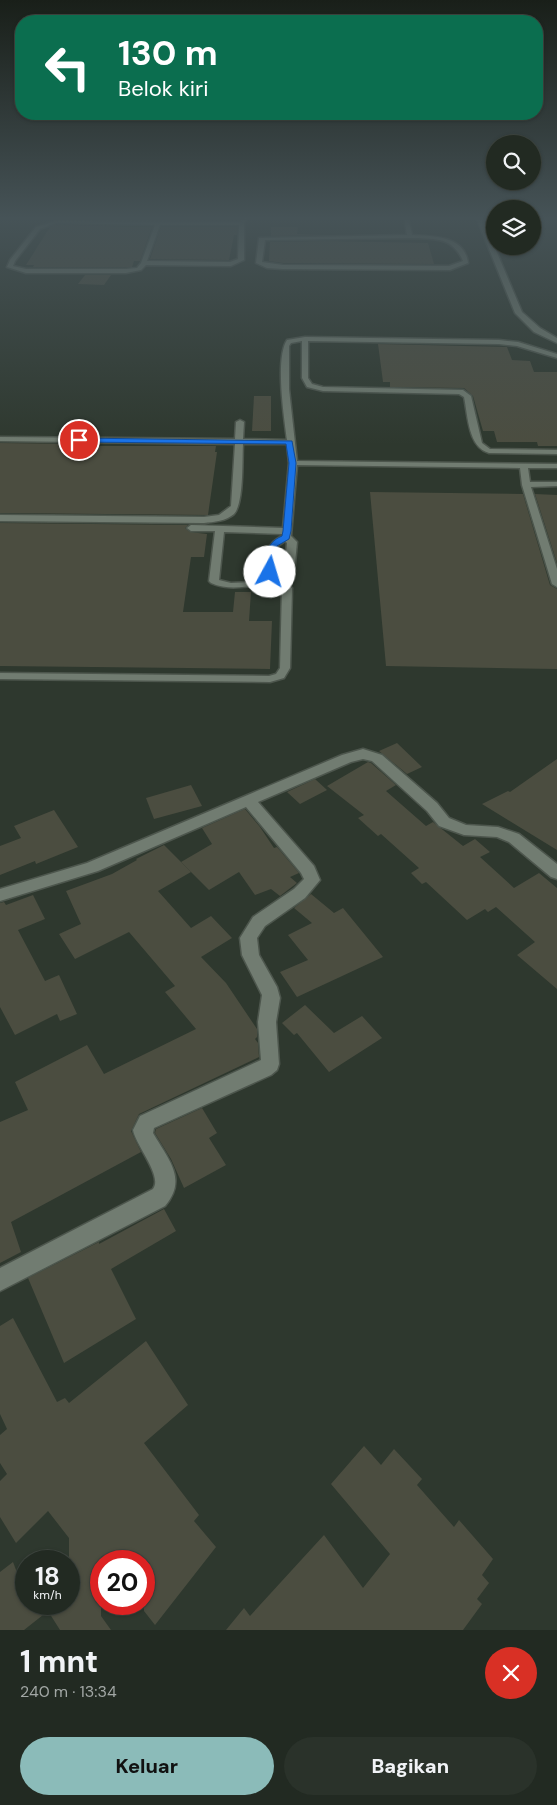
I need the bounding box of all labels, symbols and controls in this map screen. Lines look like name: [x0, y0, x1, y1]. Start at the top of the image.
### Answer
text: 130 m: [118, 30, 218, 76]
icon: left: [35, 35, 100, 100]
text: Belok kiri: [118, 74, 208, 103]
map controls: [486, 135, 541, 255]
button: search: [486, 135, 541, 190]
button: layers: [486, 200, 541, 255]
pin: [58, 419, 100, 461]
icon: arrive: [65, 426, 93, 454]
position arrow: [243, 545, 295, 597]
speed limit sign: 20: [90, 1550, 155, 1615]
text: 18: [35, 1560, 60, 1593]
text: km/h: [33, 1587, 62, 1603]
text: 1 mnt: [20, 1642, 98, 1681]
button: close: [485, 1647, 537, 1699]
text: 240 m · 13:34: [20, 1681, 117, 1702]
button: Keluar: [20, 1737, 274, 1795]
button: Bagikan: [284, 1737, 537, 1795]

